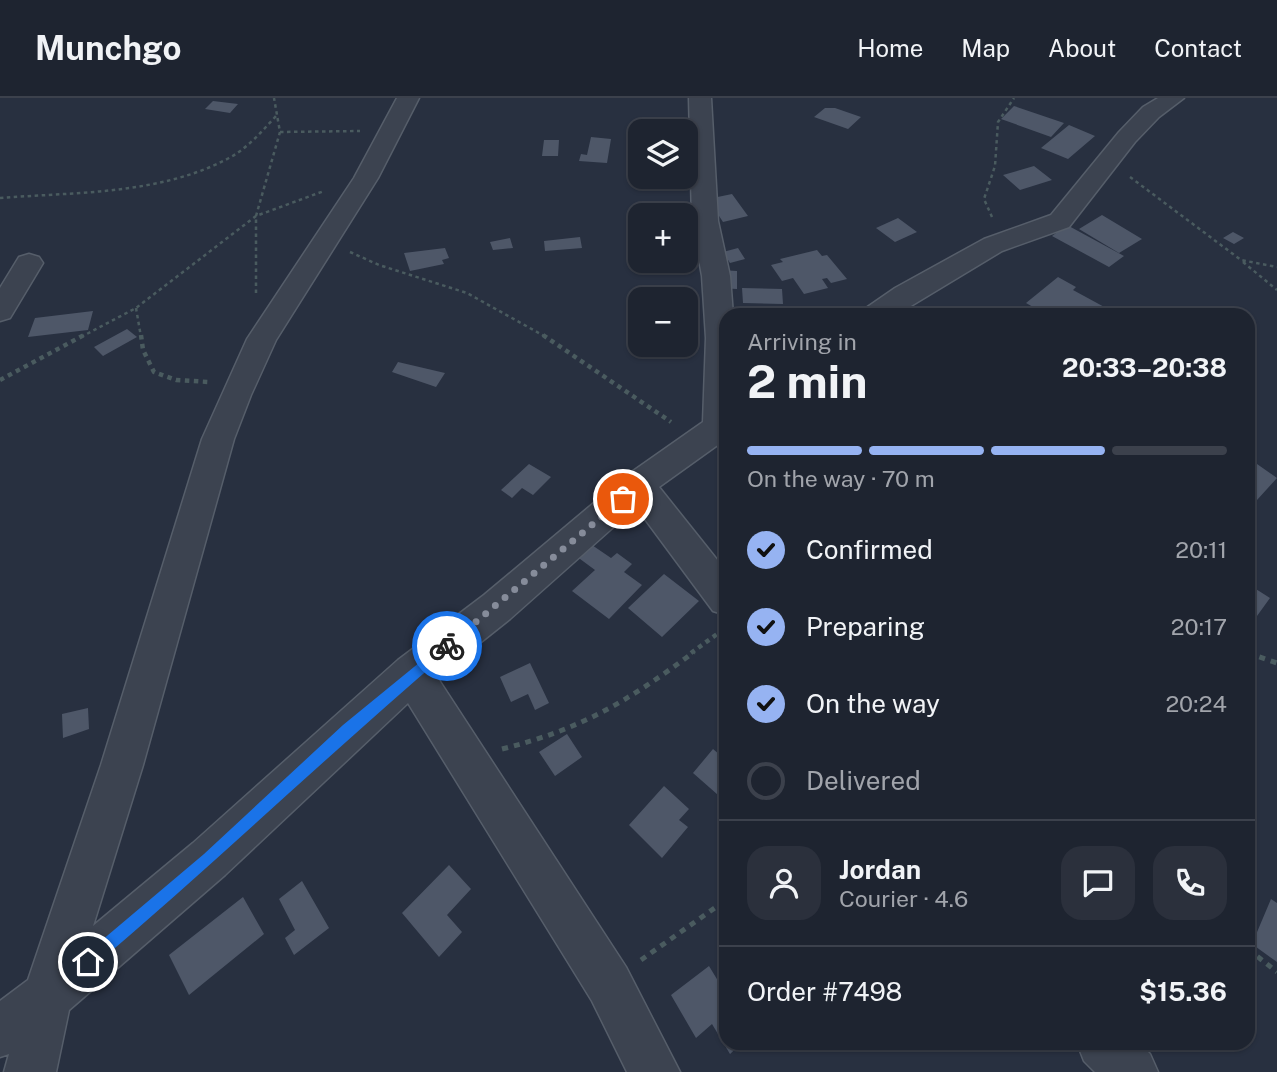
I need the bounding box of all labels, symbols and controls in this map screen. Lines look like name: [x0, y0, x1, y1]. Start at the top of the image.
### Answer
text: Munchgo: [35, 29, 181, 67]
text: Home: [857, 34, 923, 62]
text: Map: [961, 34, 1010, 62]
text: About: [1048, 34, 1116, 62]
text: Contact: [1154, 34, 1242, 62]
map controls: [628, 119, 698, 357]
button: layers: [628, 119, 698, 189]
button: +: [628, 203, 698, 273]
button: −: [628, 287, 698, 357]
text: Arriving in: [747, 328, 857, 355]
text: 20:33–20:38: [1062, 352, 1227, 383]
text: 2 min: [747, 354, 867, 408]
text: On the way · 70 m: [747, 465, 935, 492]
pin: [593, 469, 653, 529]
icon: bag: [604, 480, 642, 518]
icon: check: [747, 531, 785, 569]
text: Confirmed: [806, 534, 933, 565]
text: 20:11: [1175, 536, 1227, 563]
icon: check: [747, 608, 785, 646]
courier: [412, 611, 482, 681]
text: Preparing: [806, 611, 925, 642]
text: 20:17: [1171, 613, 1227, 640]
icon: bike: [428, 627, 466, 665]
icon: check: [747, 685, 785, 723]
text: On the way: [806, 688, 940, 719]
text: 20:24: [1165, 690, 1227, 717]
text: Delivered: [806, 765, 921, 796]
button: person: [747, 846, 821, 920]
button: chat: [1061, 846, 1135, 920]
button: phone: [1153, 846, 1227, 920]
text: Jordan: [839, 854, 921, 885]
text: Courier · 4.6: [839, 885, 968, 912]
pin: [58, 932, 118, 992]
icon: home: [69, 943, 107, 981]
text: Order #7498: [747, 976, 902, 1007]
text: $15.36: [1139, 976, 1227, 1007]

